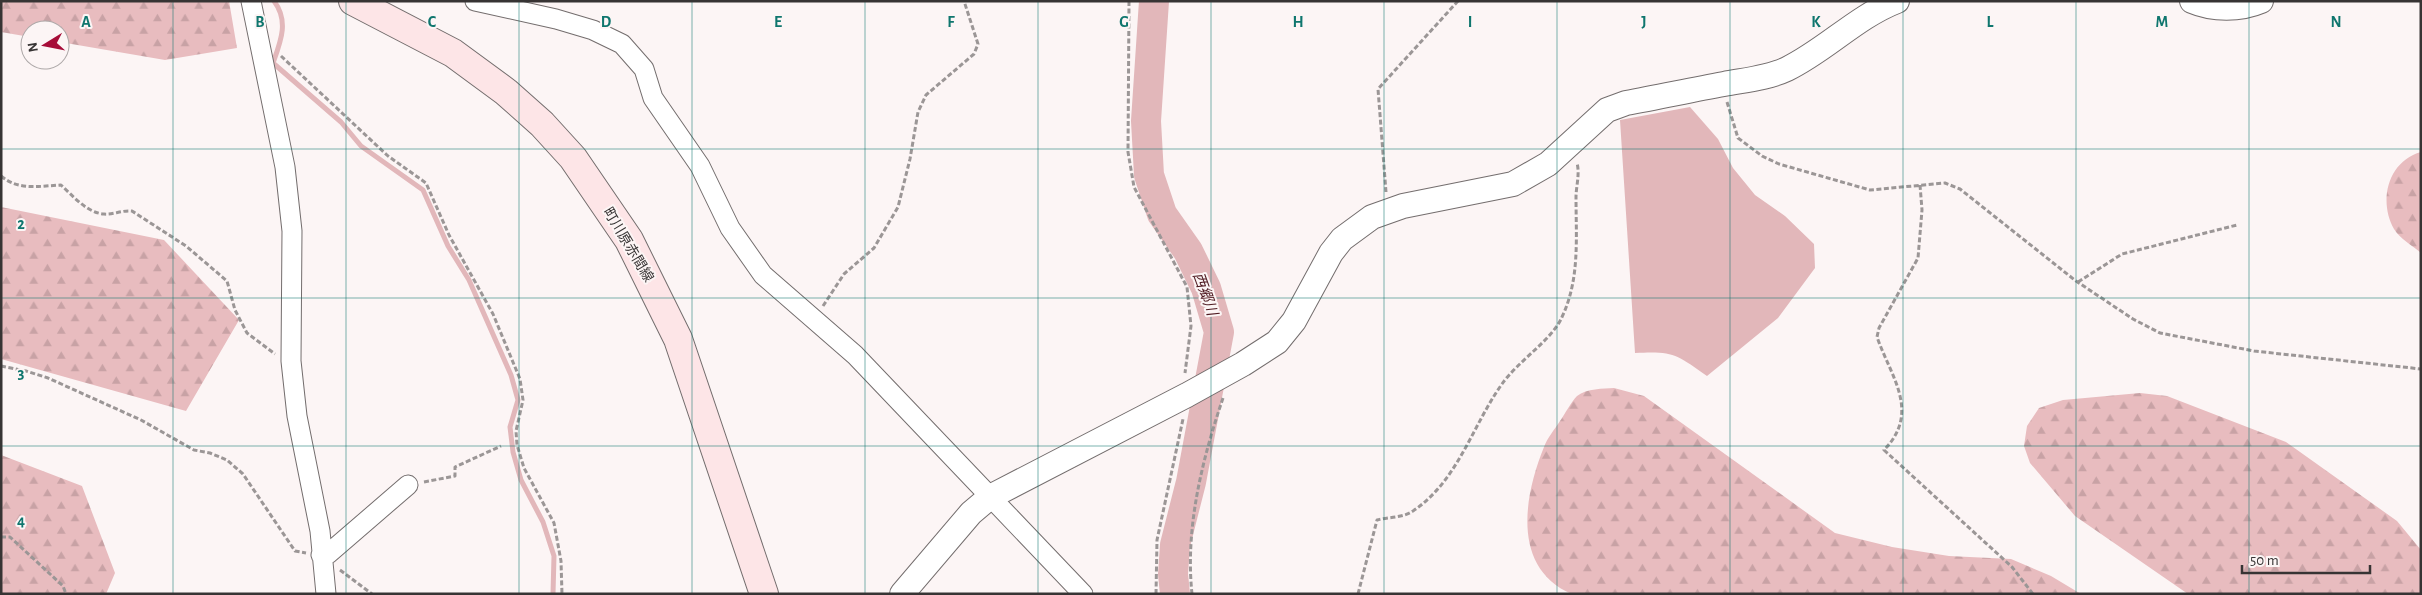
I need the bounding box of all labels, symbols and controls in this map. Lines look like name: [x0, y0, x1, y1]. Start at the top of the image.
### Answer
text: A: [81, 14, 91, 30]
text: B: [255, 14, 265, 30]
text: C: [428, 14, 437, 30]
text: D: [601, 14, 612, 30]
text: E: [774, 14, 782, 30]
text: F: [947, 14, 955, 30]
text: G: [1119, 14, 1129, 30]
text: H: [1292, 14, 1304, 30]
text: I: [1468, 14, 1472, 30]
text: J: [1641, 14, 1647, 30]
text: K: [1811, 14, 1821, 30]
text: L: [1987, 14, 1994, 30]
text: M: [2156, 14, 2168, 30]
text: N: [2330, 14, 2342, 30]
north arrow: [20, 20, 70, 70]
text: N: [25, 41, 41, 53]
street label: 町川原赤間線: [600, 205, 656, 285]
text: 2: [17, 216, 25, 232]
water label: 西郷川: [1190, 270, 1221, 320]
text: 3: [18, 365, 25, 381]
text: 4: [17, 513, 25, 529]
scale bar: [2242, 542, 2370, 574]
text: 50 m: [2250, 553, 2279, 568]

